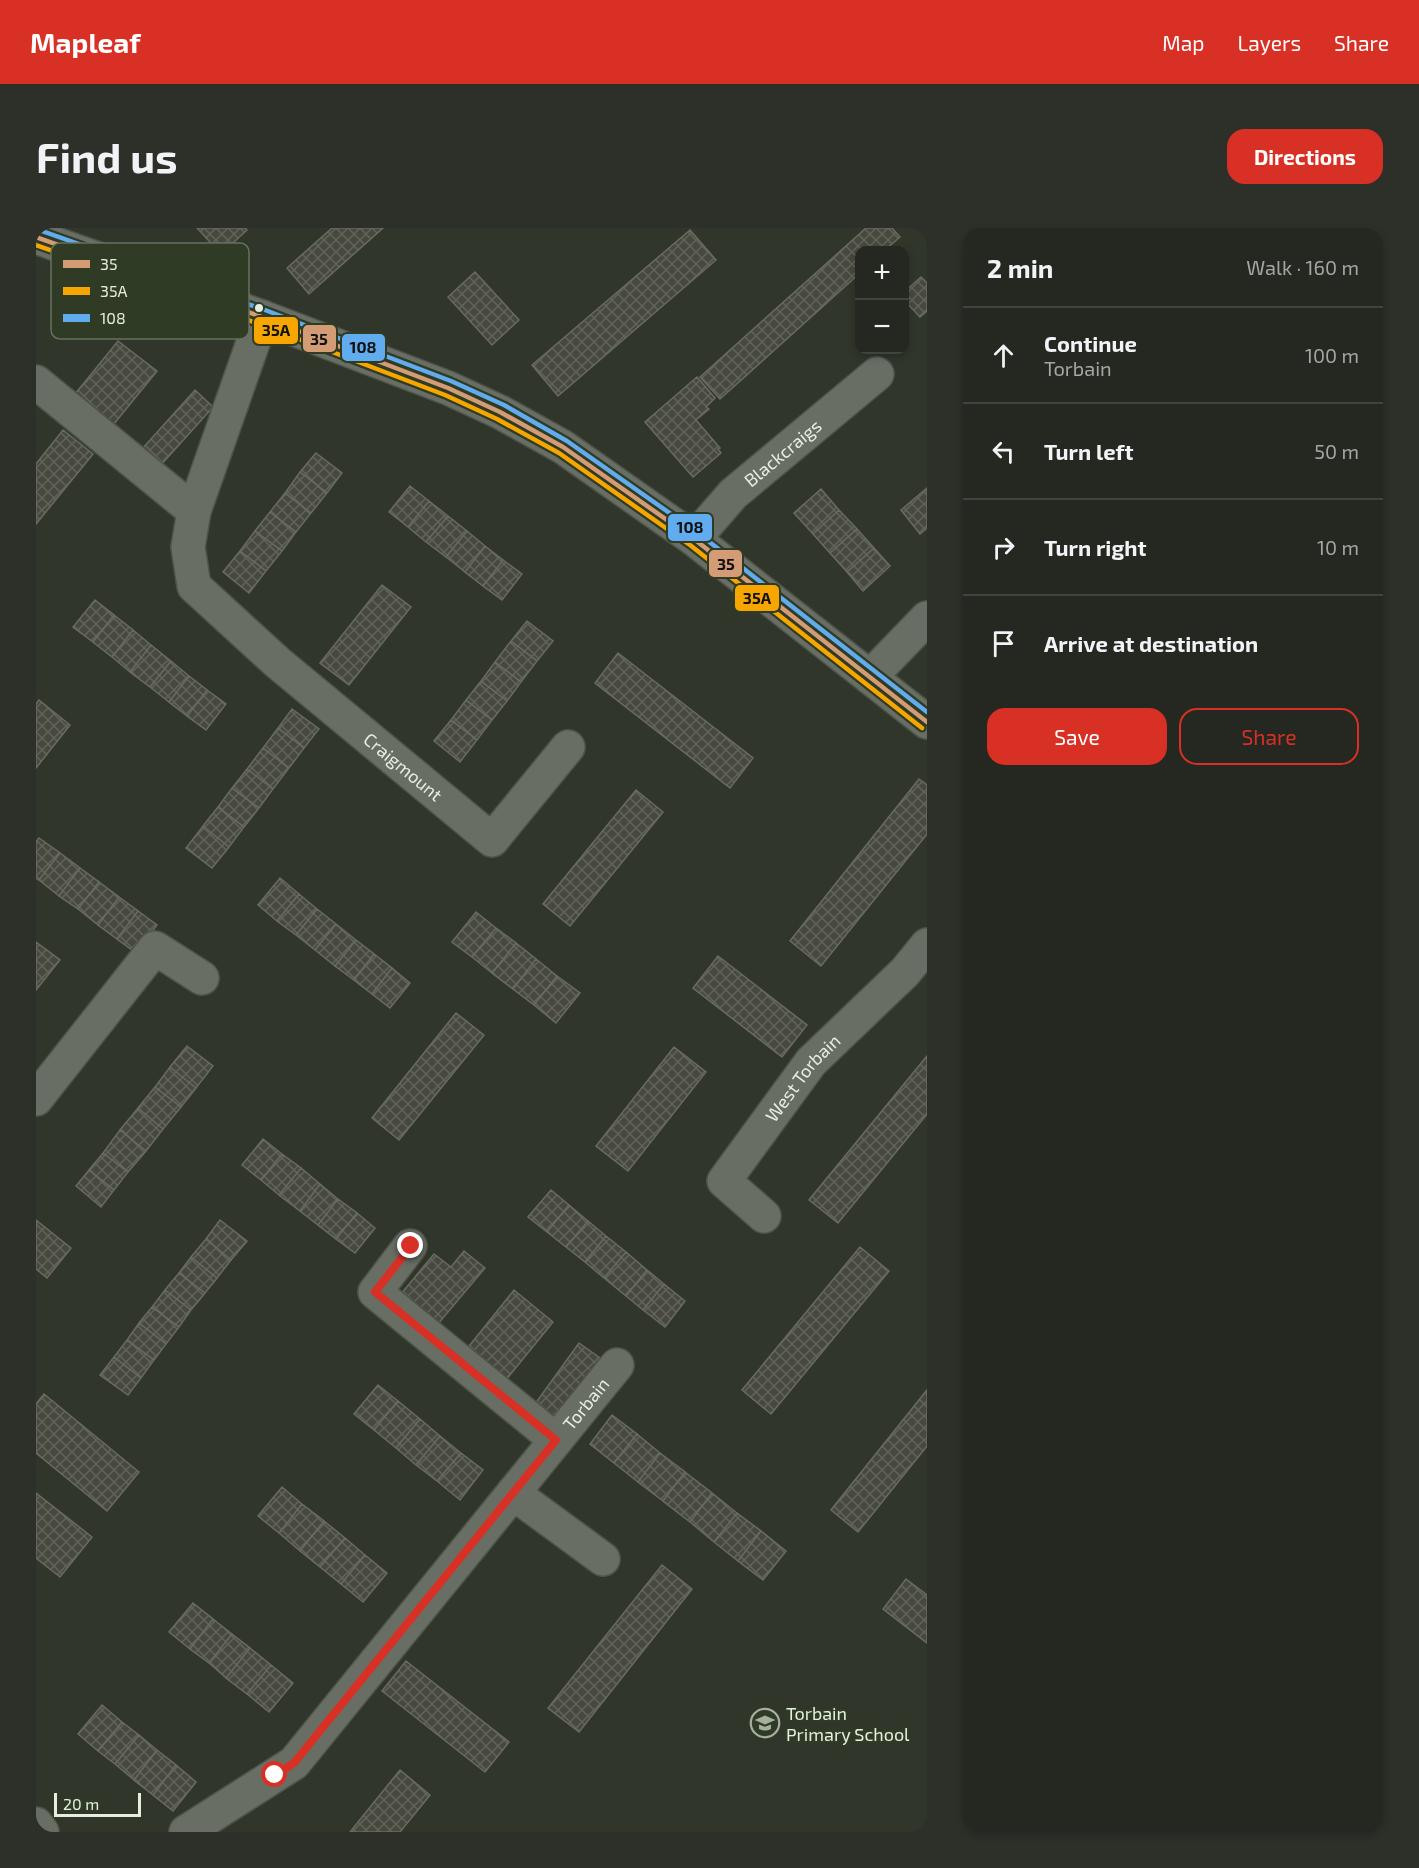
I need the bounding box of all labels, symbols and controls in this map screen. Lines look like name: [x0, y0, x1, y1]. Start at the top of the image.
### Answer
text: Mapleaf: [30, 25, 141, 59]
text: Map: [1162, 30, 1204, 55]
text: Layers: [1237, 30, 1301, 55]
text: Share: [1334, 30, 1389, 55]
button: Directions: [1227, 129, 1383, 184]
text: Find us: [36, 131, 178, 181]
legend: [51, 243, 249, 339]
map controls: [855, 246, 909, 354]
button: +: [855, 246, 909, 300]
text: 2 min: [987, 252, 1053, 283]
text: 35: [100, 254, 117, 273]
text: Walk · 160 m: [1246, 255, 1359, 279]
text: 35A: [100, 281, 127, 300]
button: −: [855, 300, 909, 354]
unlabelled marker: [253, 302, 265, 314]
text: 108: [100, 308, 126, 327]
line badge: 35A: [253, 316, 299, 345]
text: 35A: [262, 320, 291, 339]
line badge: 35: [302, 324, 337, 353]
text: 35: [310, 329, 328, 348]
text: Continue: [1044, 330, 1137, 356]
line badge: 108: [341, 333, 386, 362]
text: 108: [350, 337, 377, 356]
icon: ahead: [987, 339, 1020, 372]
text: 100 m: [1305, 343, 1359, 367]
text: Torbain: [1044, 356, 1112, 380]
street label: Blackcraigs: [739, 414, 826, 491]
icon: left: [987, 435, 1020, 468]
text: Turn left: [1044, 438, 1133, 464]
text: 50 m: [1314, 439, 1359, 463]
line badge: 108: [667, 513, 713, 542]
text: 108: [677, 517, 704, 536]
icon: right: [987, 531, 1020, 564]
text: Turn right: [1044, 534, 1146, 560]
text: 10 m: [1317, 535, 1359, 559]
line badge: 35: [708, 549, 743, 578]
text: 35: [717, 554, 735, 573]
line badge: 35A: [734, 584, 780, 612]
text: 35A: [743, 588, 772, 607]
icon: arrive: [987, 627, 1020, 660]
text: Arrive at destination: [1044, 630, 1258, 656]
button: Save: [987, 708, 1167, 765]
button: Share: [1179, 708, 1359, 765]
street label: Craigmount: [359, 728, 447, 806]
street label: West Torbain: [760, 1029, 845, 1126]
route end: [397, 1232, 423, 1258]
street label: Torbain: [558, 1373, 613, 1434]
place label: Torbain Primary School: [786, 1702, 910, 1745]
school or university icon: Torbain Primary School: [749, 1707, 781, 1739]
route start: [261, 1761, 287, 1787]
scale bar: [54, 1790, 141, 1818]
text: 20 m: [63, 1794, 99, 1813]

